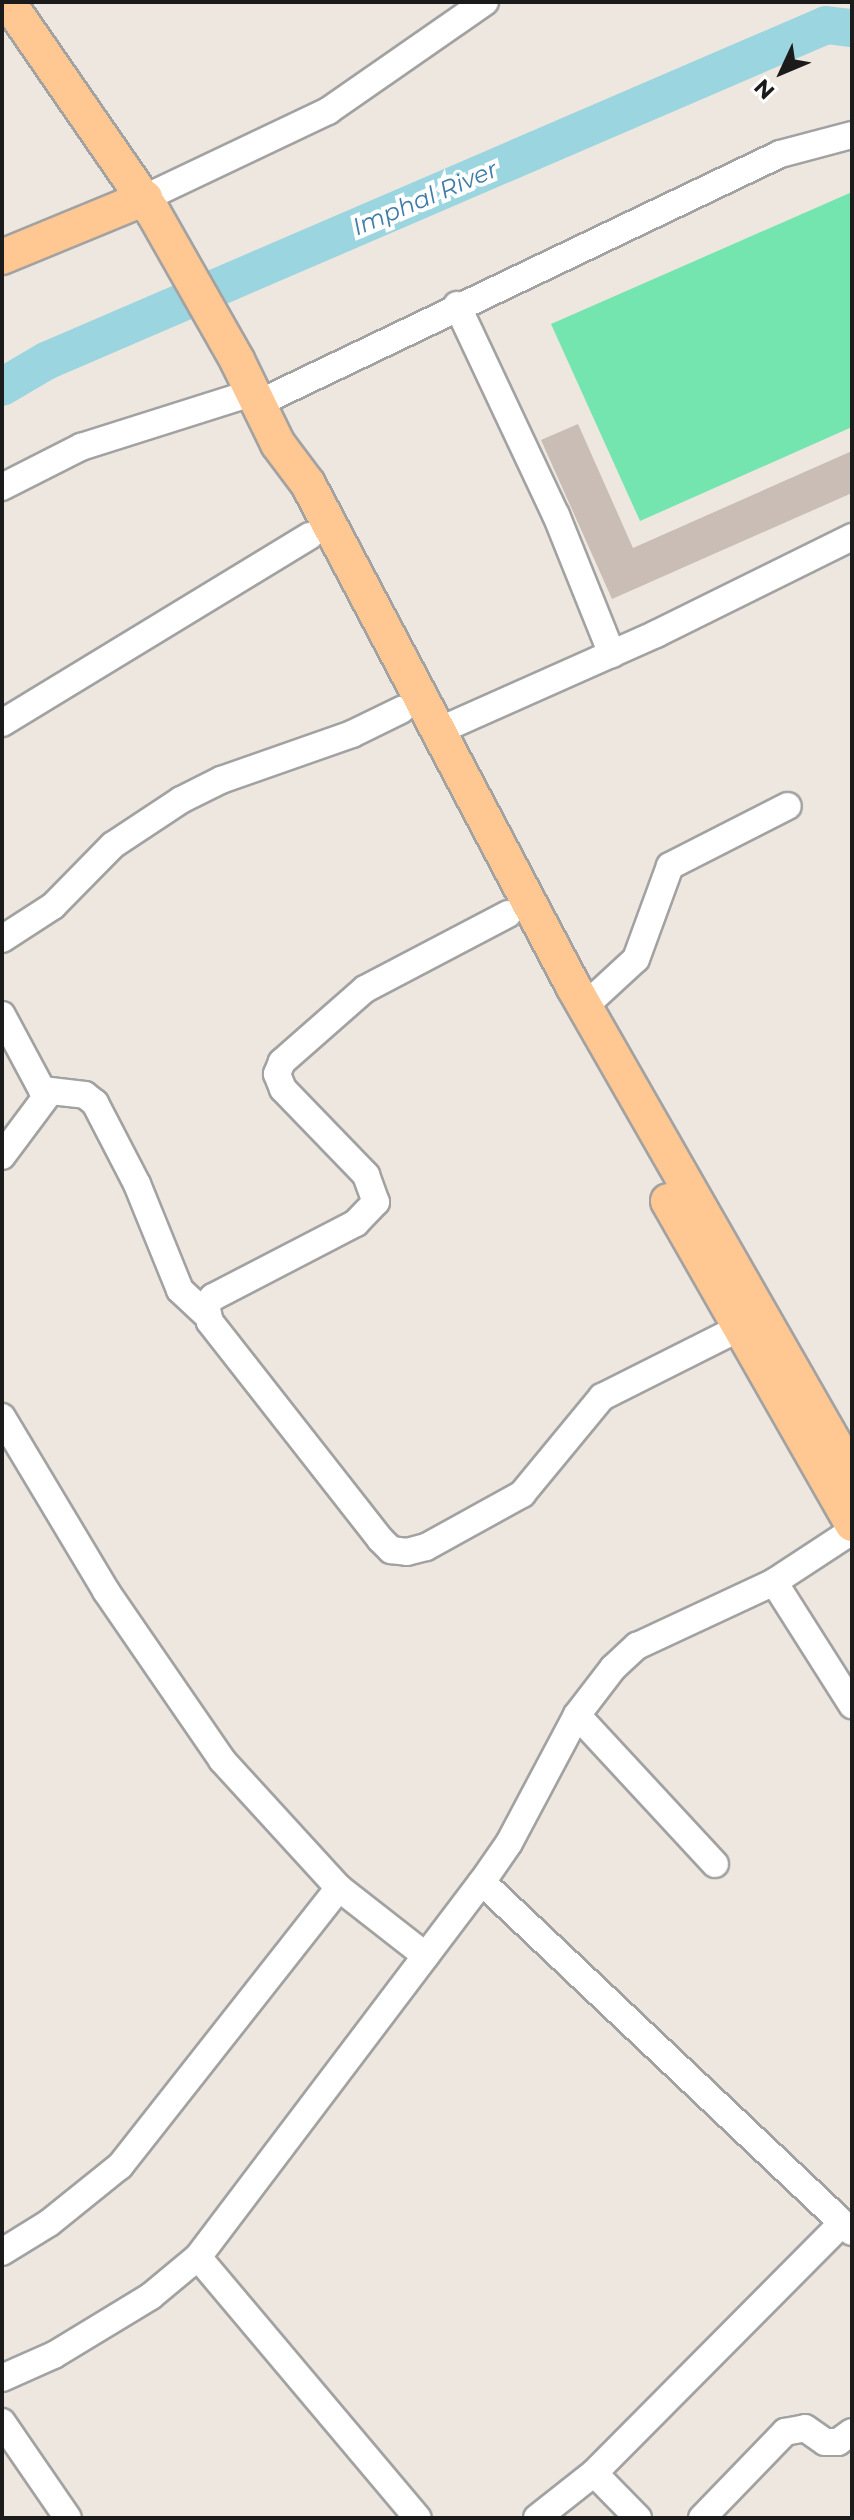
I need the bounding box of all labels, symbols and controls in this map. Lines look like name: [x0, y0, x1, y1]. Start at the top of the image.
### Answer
north arrow: [742, 32, 822, 112]
text: N: [748, 73, 780, 105]
water label: Imphal River: [348, 155, 502, 241]

